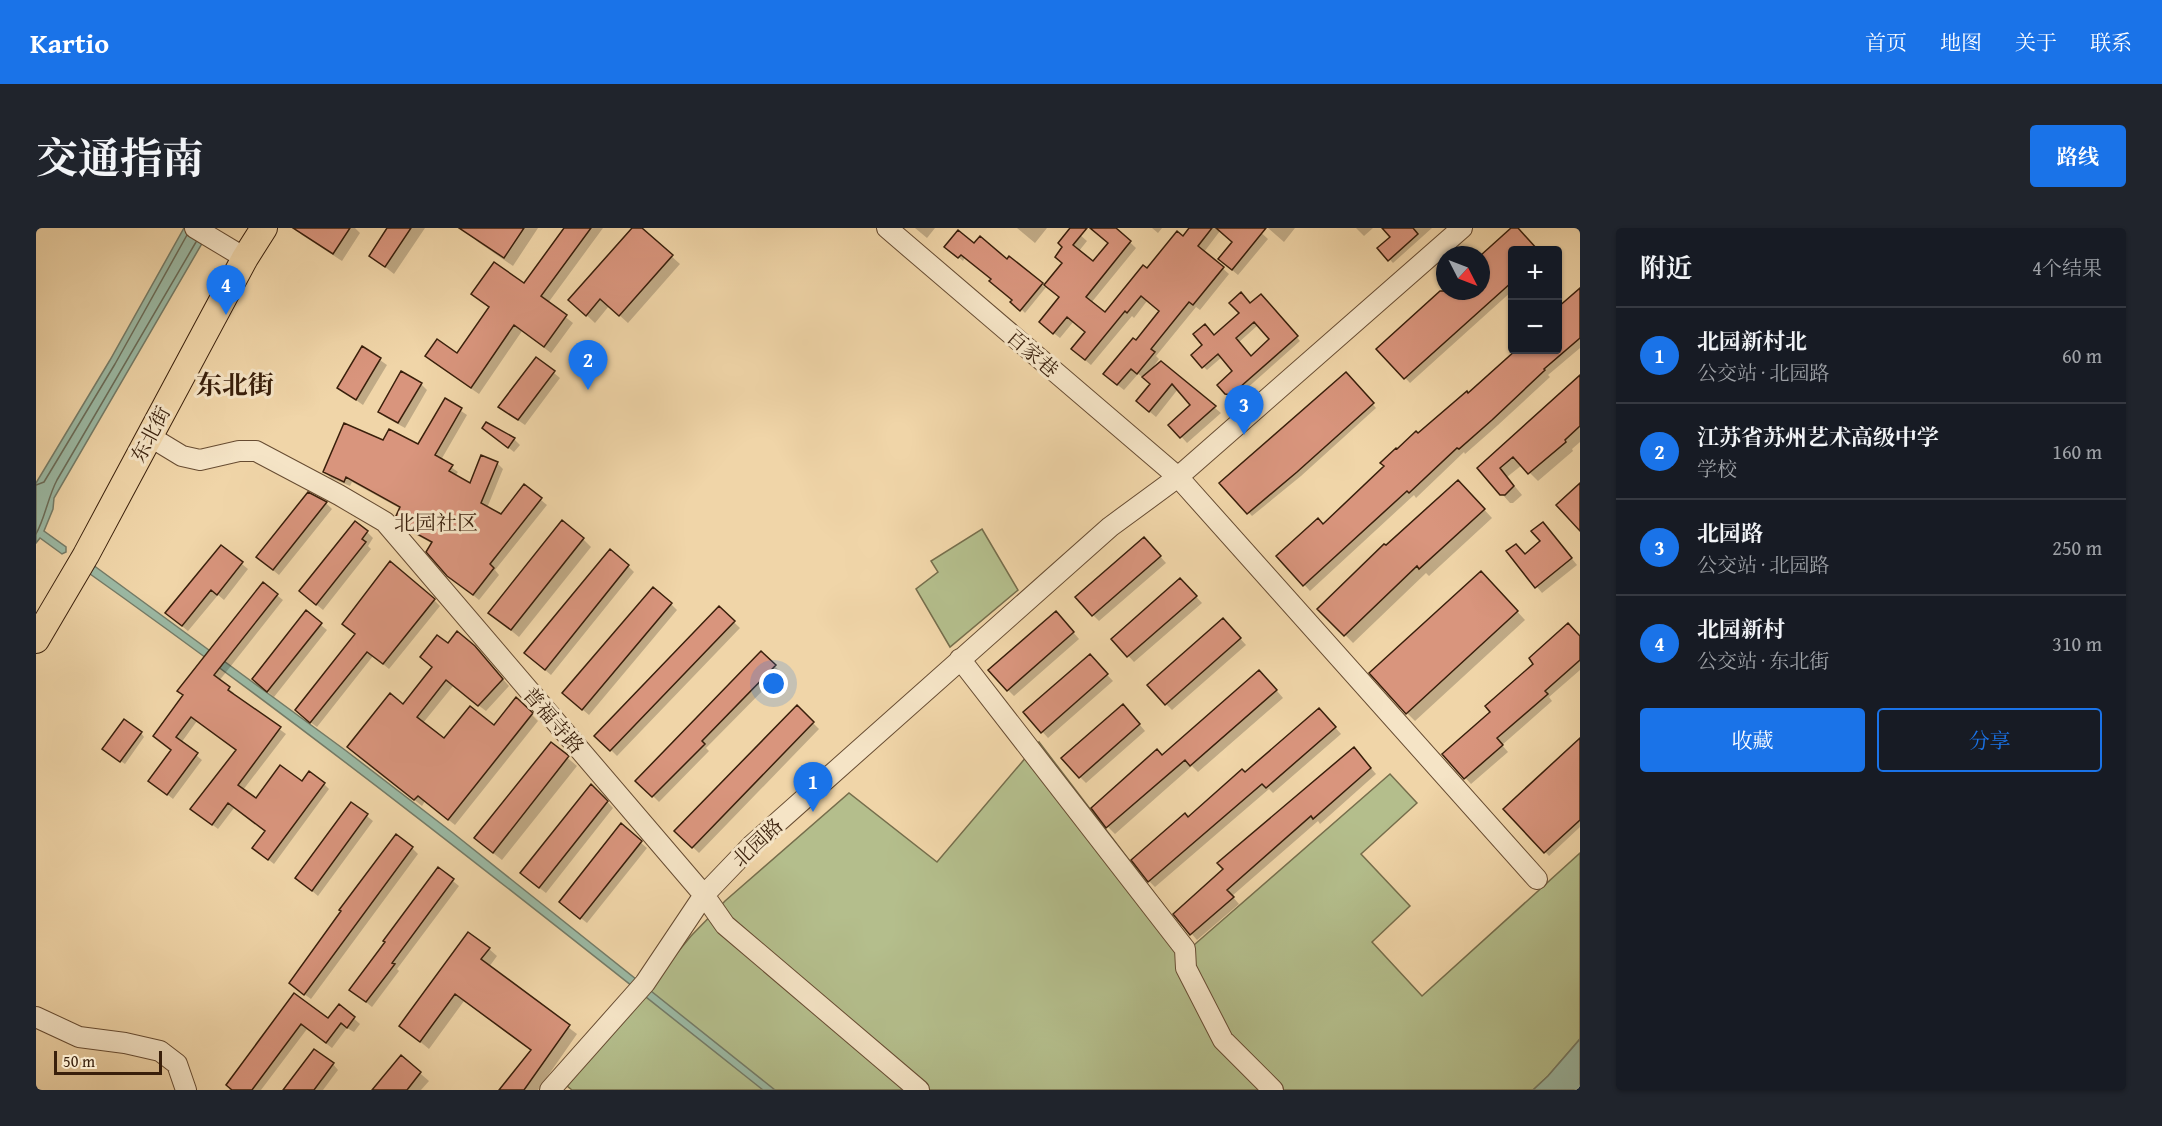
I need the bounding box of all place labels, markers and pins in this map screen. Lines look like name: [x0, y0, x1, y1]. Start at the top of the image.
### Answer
pin: 4: [206, 266, 246, 315]
pin: 2: [568, 340, 608, 390]
pin: 3: [1224, 386, 1264, 435]
pin: 1: [794, 762, 832, 812]

